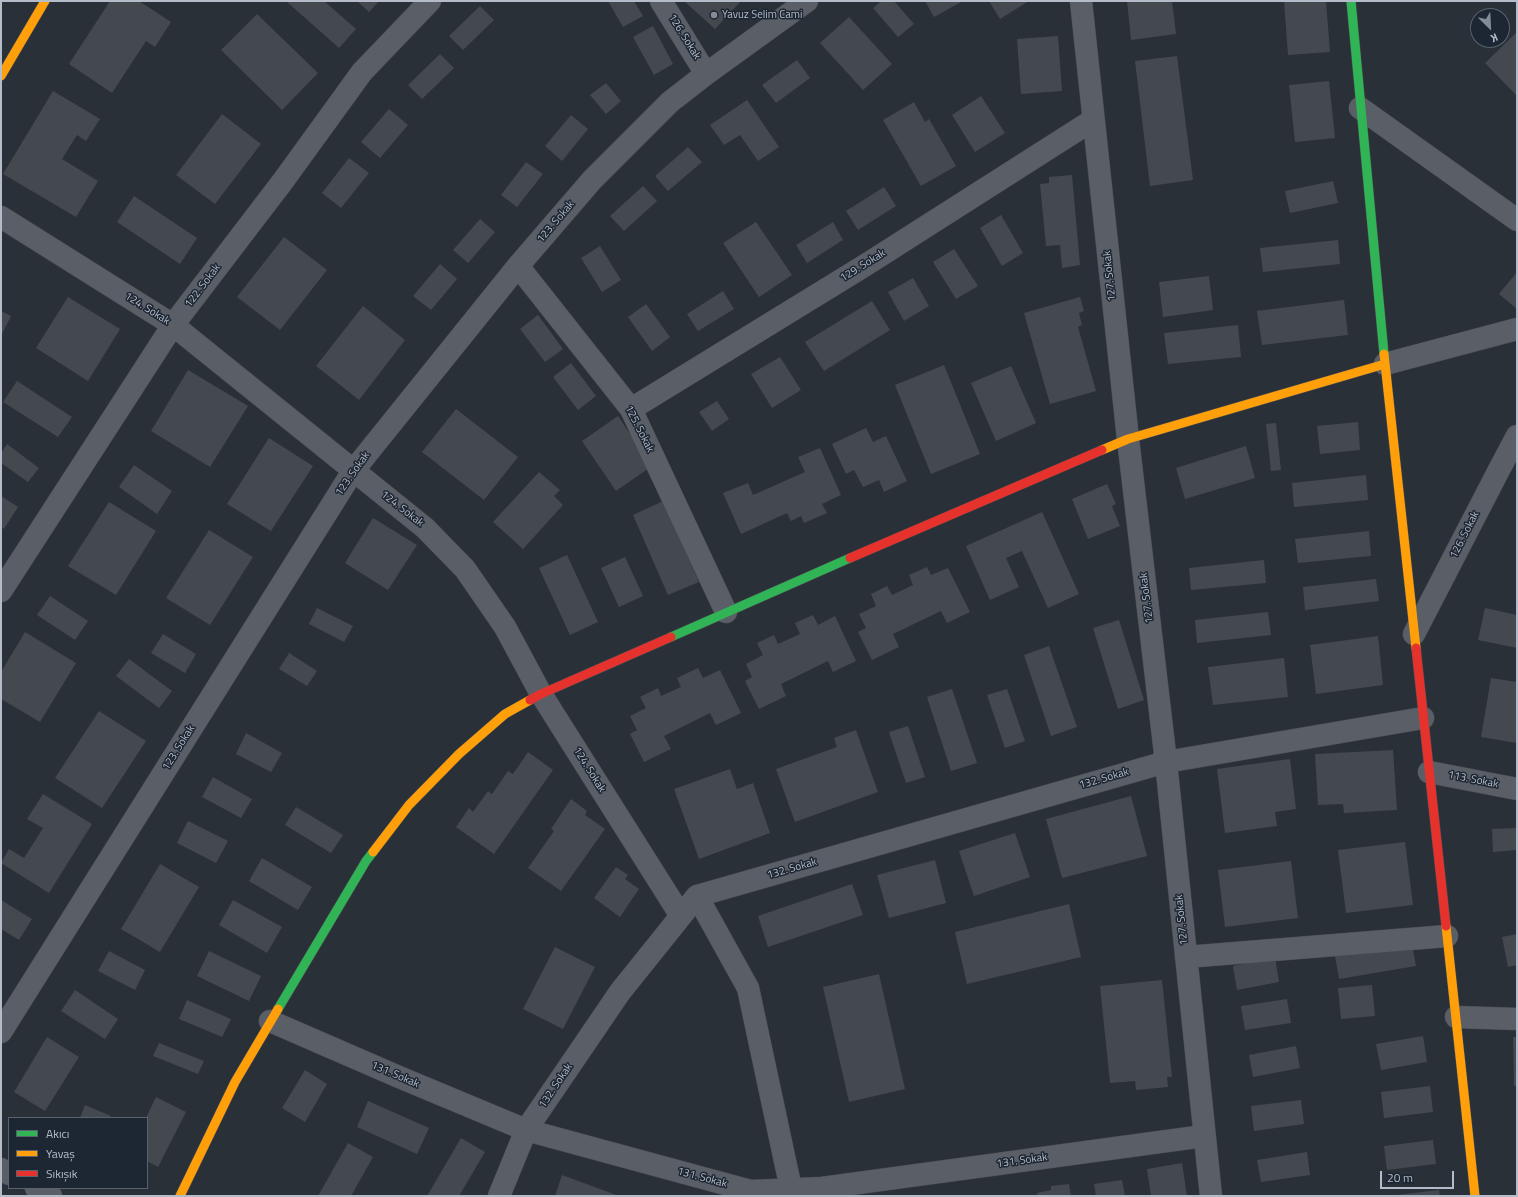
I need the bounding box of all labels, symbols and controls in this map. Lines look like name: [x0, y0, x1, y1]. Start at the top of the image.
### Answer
place label: Yavuz Selim Cami: [722, 8, 802, 22]
north arrow: [1470, 8, 1510, 48]
marker: Yavuz Selim Cami: [709, 10, 719, 20]
street label: 126. Sokak: [665, 12, 703, 62]
text: K: [1488, 29, 1501, 47]
street label: 123. Sokak: [535, 198, 577, 246]
street label: 129. Sokak: [838, 247, 888, 285]
street label: 127. Sokak: [1101, 250, 1119, 302]
street label: 122. Sokak: [182, 262, 224, 310]
street label: 124. Sokak: [122, 290, 172, 328]
street label: 125. Sokak: [622, 403, 656, 455]
street label: 123. Sokak: [333, 449, 373, 499]
street label: 124. Sokak: [378, 488, 426, 530]
street label: 126. Sokak: [1448, 509, 1482, 561]
street label: 127. Sokak: [1137, 572, 1157, 624]
street label: 123. Sokak: [160, 723, 198, 773]
street label: 124. Sokak: [570, 745, 608, 795]
street label: 132. Sokak: [1078, 766, 1130, 792]
street label: 113. Sokak: [1447, 769, 1499, 791]
street label: 132. Sokak: [766, 856, 818, 882]
street label: 127. Sokak: [1173, 894, 1191, 946]
street label: 131. Sokak: [369, 1059, 421, 1091]
street label: 132. Sokak: [536, 1061, 576, 1111]
legend: [8, 1117, 148, 1189]
text: Akıcı: [46, 1124, 69, 1143]
text: Yavaş: [46, 1144, 75, 1163]
street label: 131. Sokak: [996, 1151, 1048, 1171]
scale bar: [1382, 1163, 1456, 1189]
text: Sıkışık: [46, 1164, 77, 1183]
street label: 131. Sokak: [676, 1165, 728, 1191]
text: 20 m: [1387, 1168, 1413, 1187]

